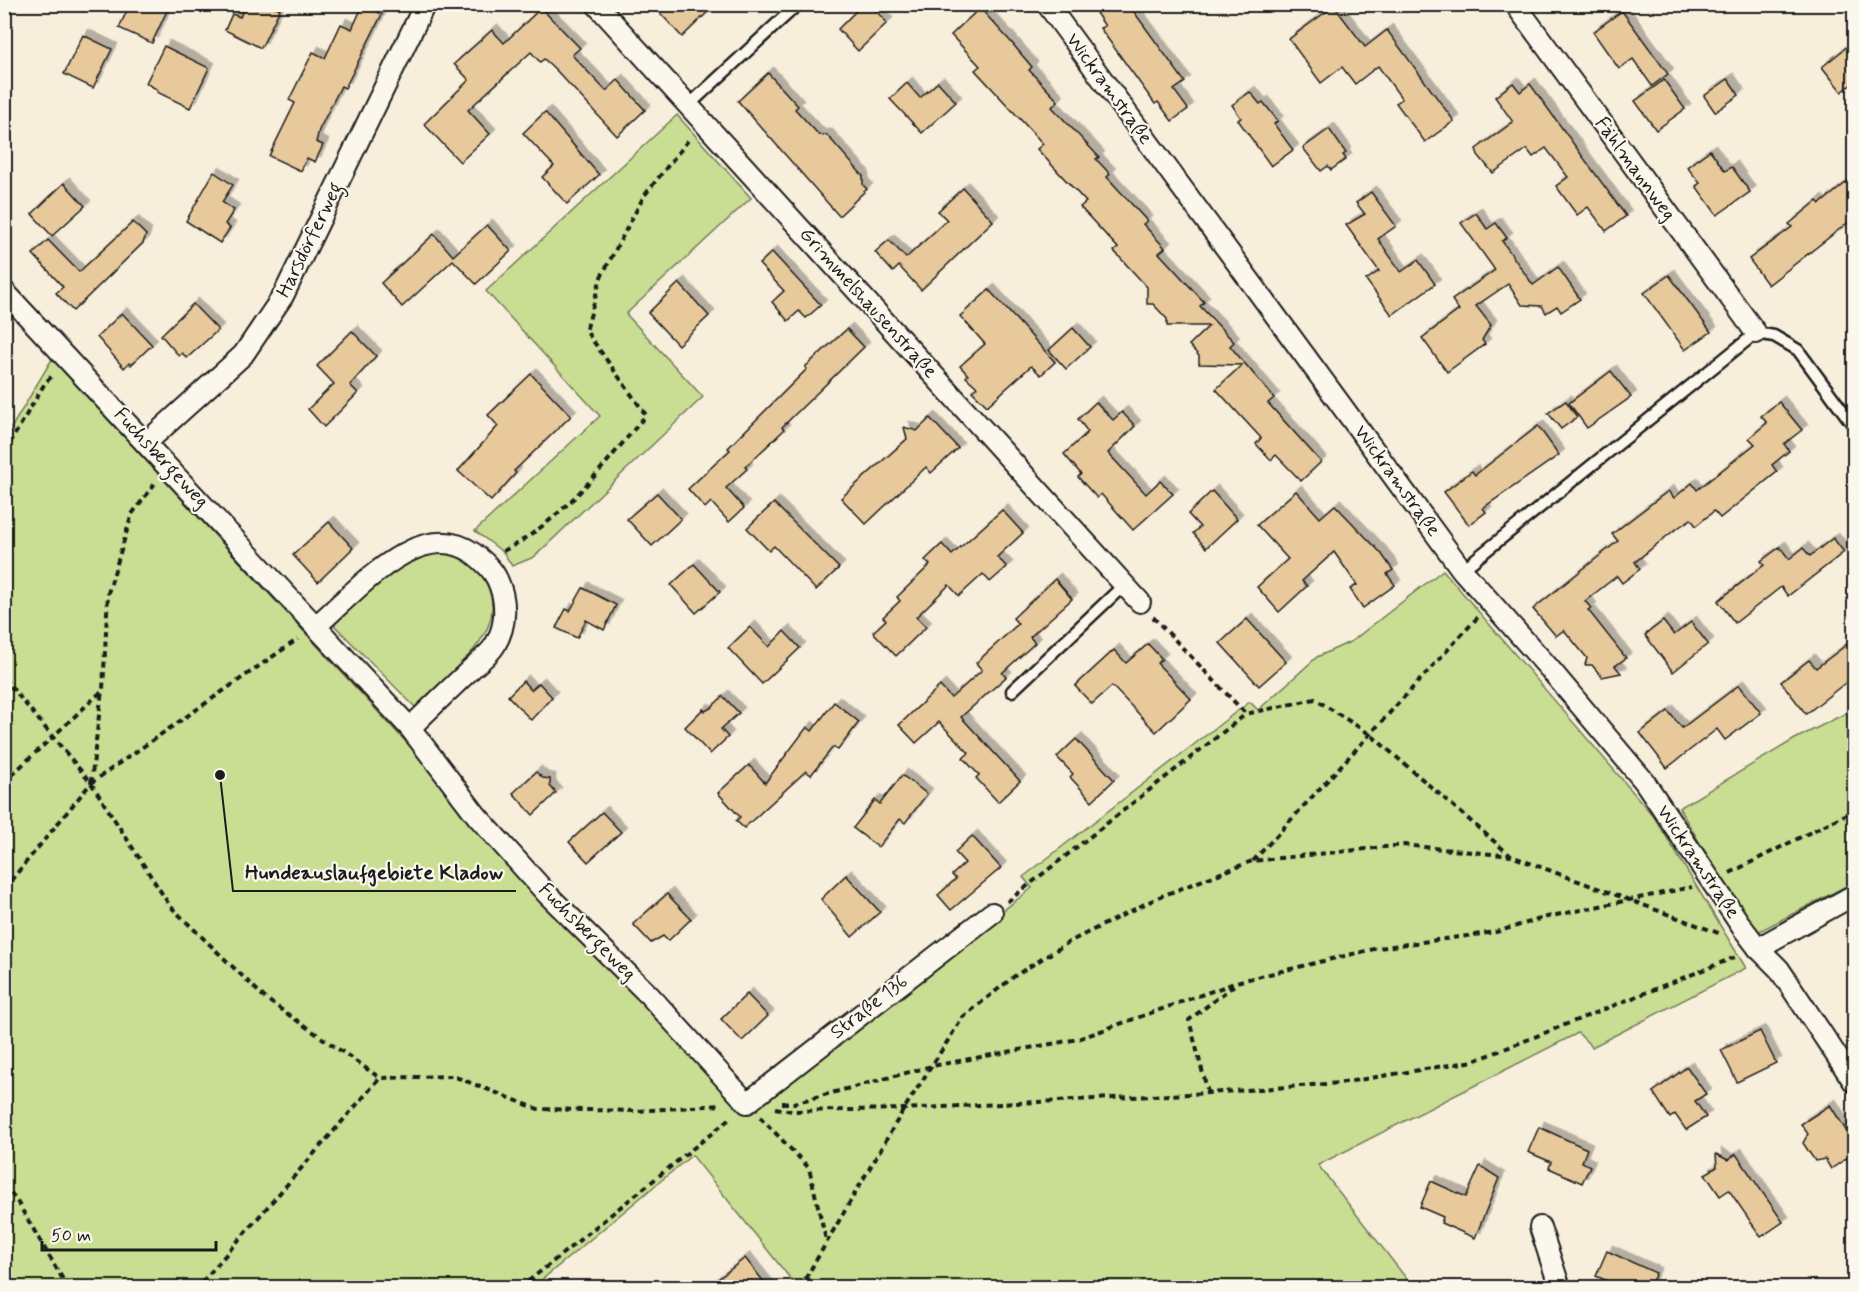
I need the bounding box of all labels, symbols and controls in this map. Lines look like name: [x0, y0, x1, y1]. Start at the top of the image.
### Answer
street label: Wickramstraße: [1059, 28, 1159, 150]
street label: Fählmannweg: [1588, 111, 1682, 227]
street label: Harsdörferweg: [270, 178, 351, 303]
street label: Grimmelshausenstraße: [793, 222, 943, 384]
street label: Fuchsbergeweg: [106, 402, 215, 516]
street label: Wickramstraße: [1347, 420, 1447, 542]
street label: Wickramstraße: [1650, 800, 1746, 924]
callout: Hundeauslaufgebiete Kladow: [233, 852, 516, 891]
text: Hundeauslaufgebiete Kladow: [245, 859, 503, 887]
street label: Fuchsbergeweg: [531, 877, 642, 988]
street label: Straße 136: [825, 968, 913, 1046]
scale bar: [42, 1214, 216, 1252]
text: 50 m: [51, 1224, 91, 1248]

